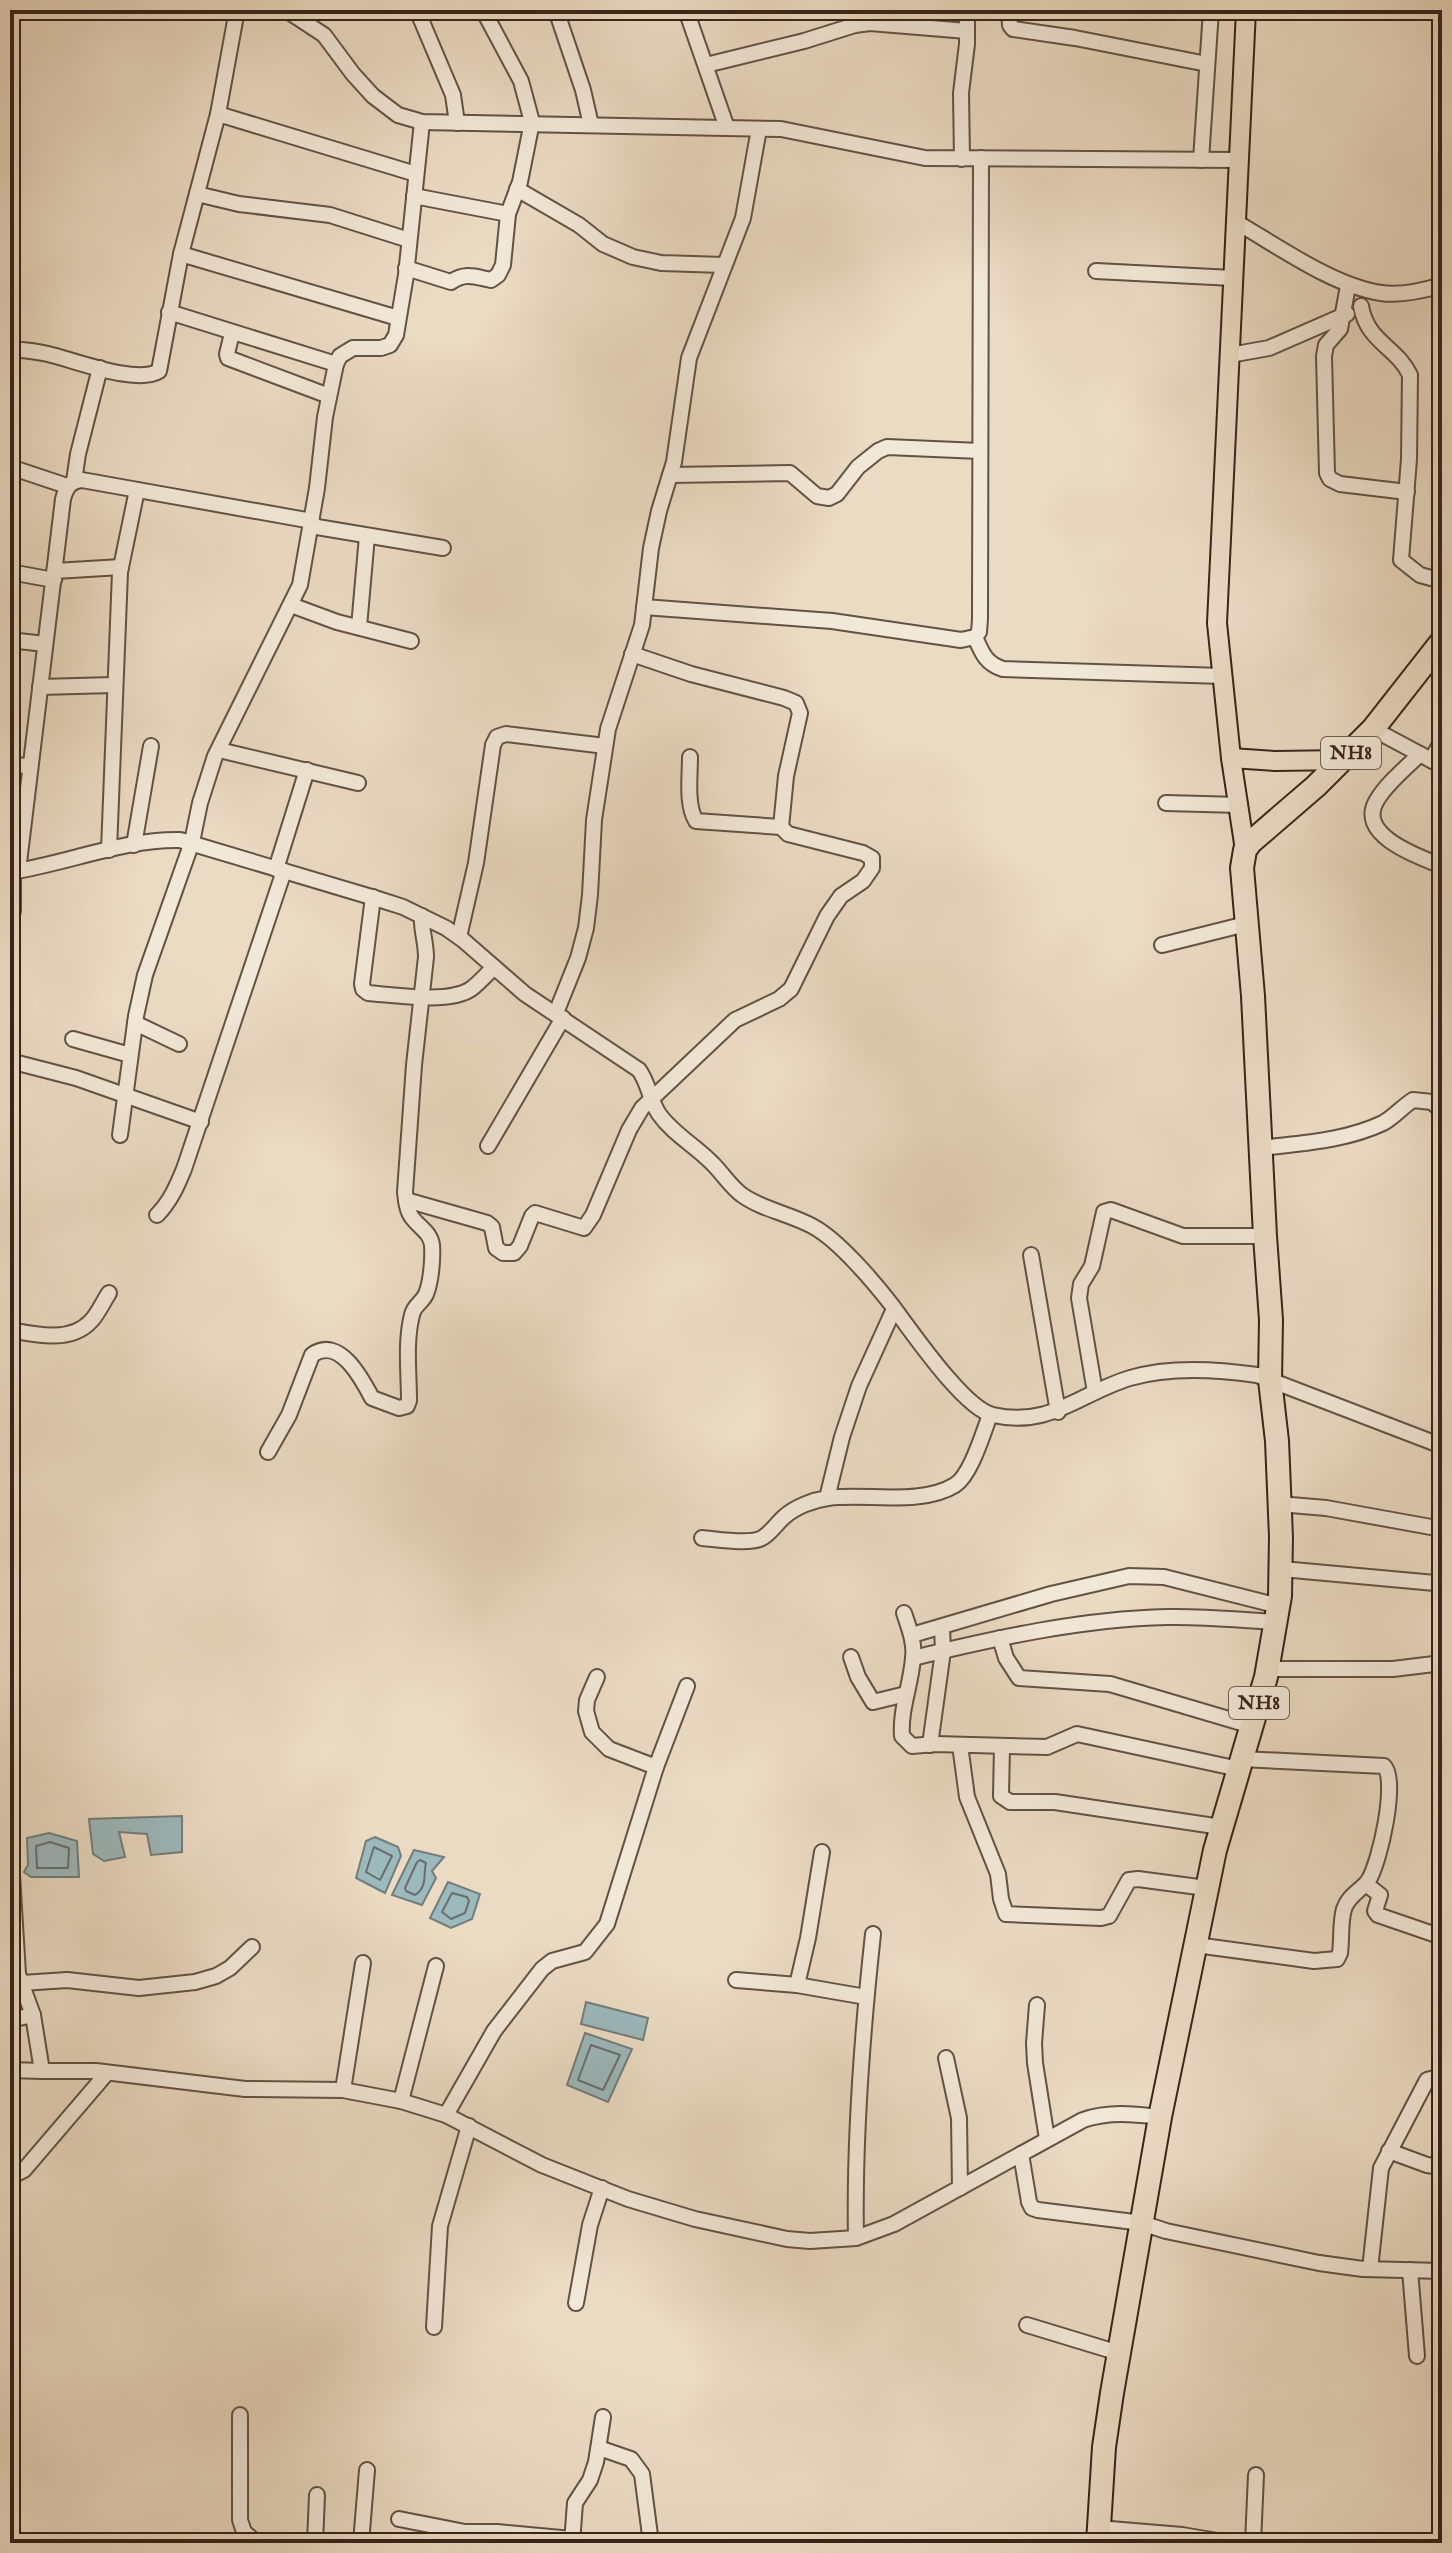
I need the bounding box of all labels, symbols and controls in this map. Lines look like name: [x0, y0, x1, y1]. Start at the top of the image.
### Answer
road number: NH8: [1321, 737, 1381, 769]
road number: NH8: [1229, 1687, 1289, 1719]

